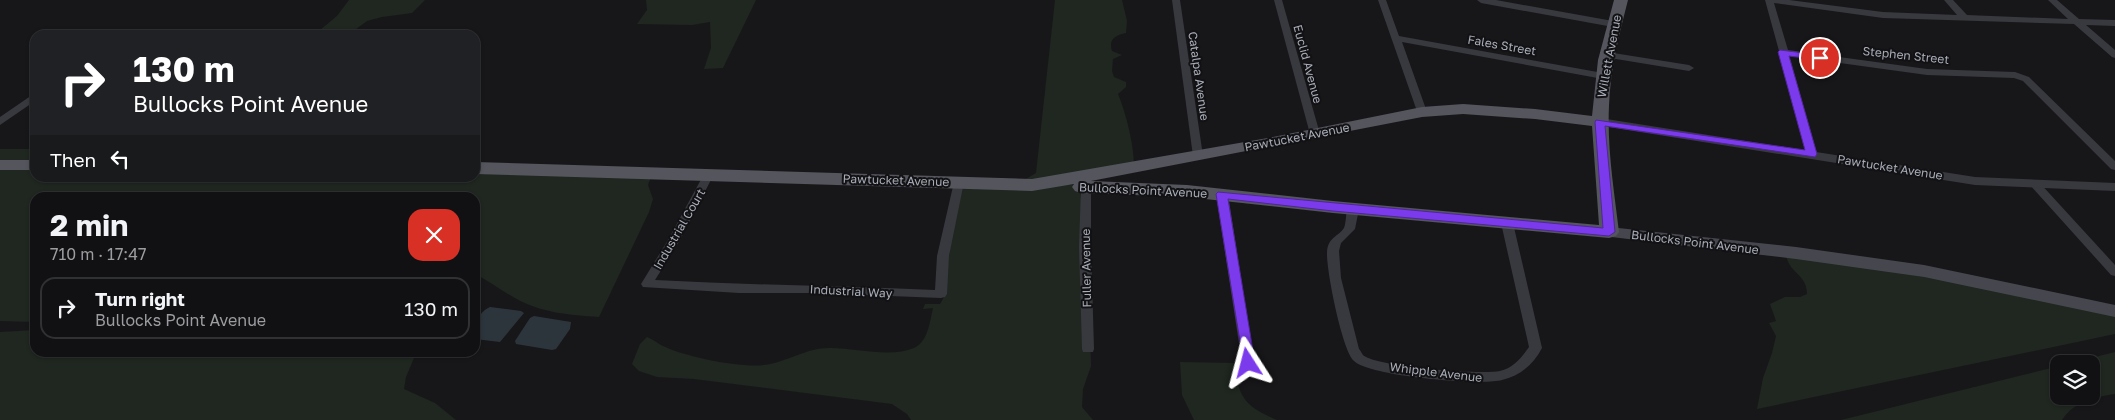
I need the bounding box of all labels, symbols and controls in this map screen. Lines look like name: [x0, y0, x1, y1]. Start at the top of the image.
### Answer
street label: Willett Avenue: [1594, 13, 1624, 99]
street label: Euclid Avenue: [1290, 23, 1326, 105]
street label: Catalpa Avenue: [1185, 31, 1213, 122]
street label: Fales Street: [1467, 32, 1538, 58]
pin: [1799, 37, 1841, 79]
street label: Stephen Street: [1862, 43, 1950, 67]
icon: arrive: [1806, 44, 1834, 72]
text: 130 m: [133, 48, 235, 90]
icon: right: [50, 50, 115, 115]
text: Bullocks Point Avenue: [133, 90, 368, 117]
street label: Pawtucket Avenue: [1243, 119, 1351, 155]
icon: left: [106, 145, 134, 173]
text: Then: [50, 148, 96, 171]
street label: Pawtucket Avenue: [1836, 151, 1944, 183]
street label: Pawtucket Avenue: [842, 171, 950, 189]
street label: Bullocks Point Avenue: [1079, 179, 1207, 201]
street label: Industrial Court: [650, 186, 708, 272]
text: 2 min: [50, 207, 128, 243]
button: close: [408, 209, 460, 261]
street label: Bullocks Point Avenue: [1630, 227, 1760, 257]
street label: Fuller Avenue: [1078, 228, 1094, 308]
text: 710 m · 17:47: [50, 244, 146, 264]
street label: Industrial Way: [809, 281, 893, 301]
text: Turn right: [95, 287, 185, 310]
icon: right: [52, 294, 80, 322]
text: 130 m: [404, 297, 458, 320]
text: Bullocks Point Avenue: [95, 310, 266, 330]
position arrow: [1221, 336, 1273, 388]
map controls: [2050, 355, 2100, 405]
button: layers: [2050, 355, 2100, 405]
street label: Whipple Avenue: [1389, 359, 1483, 385]

